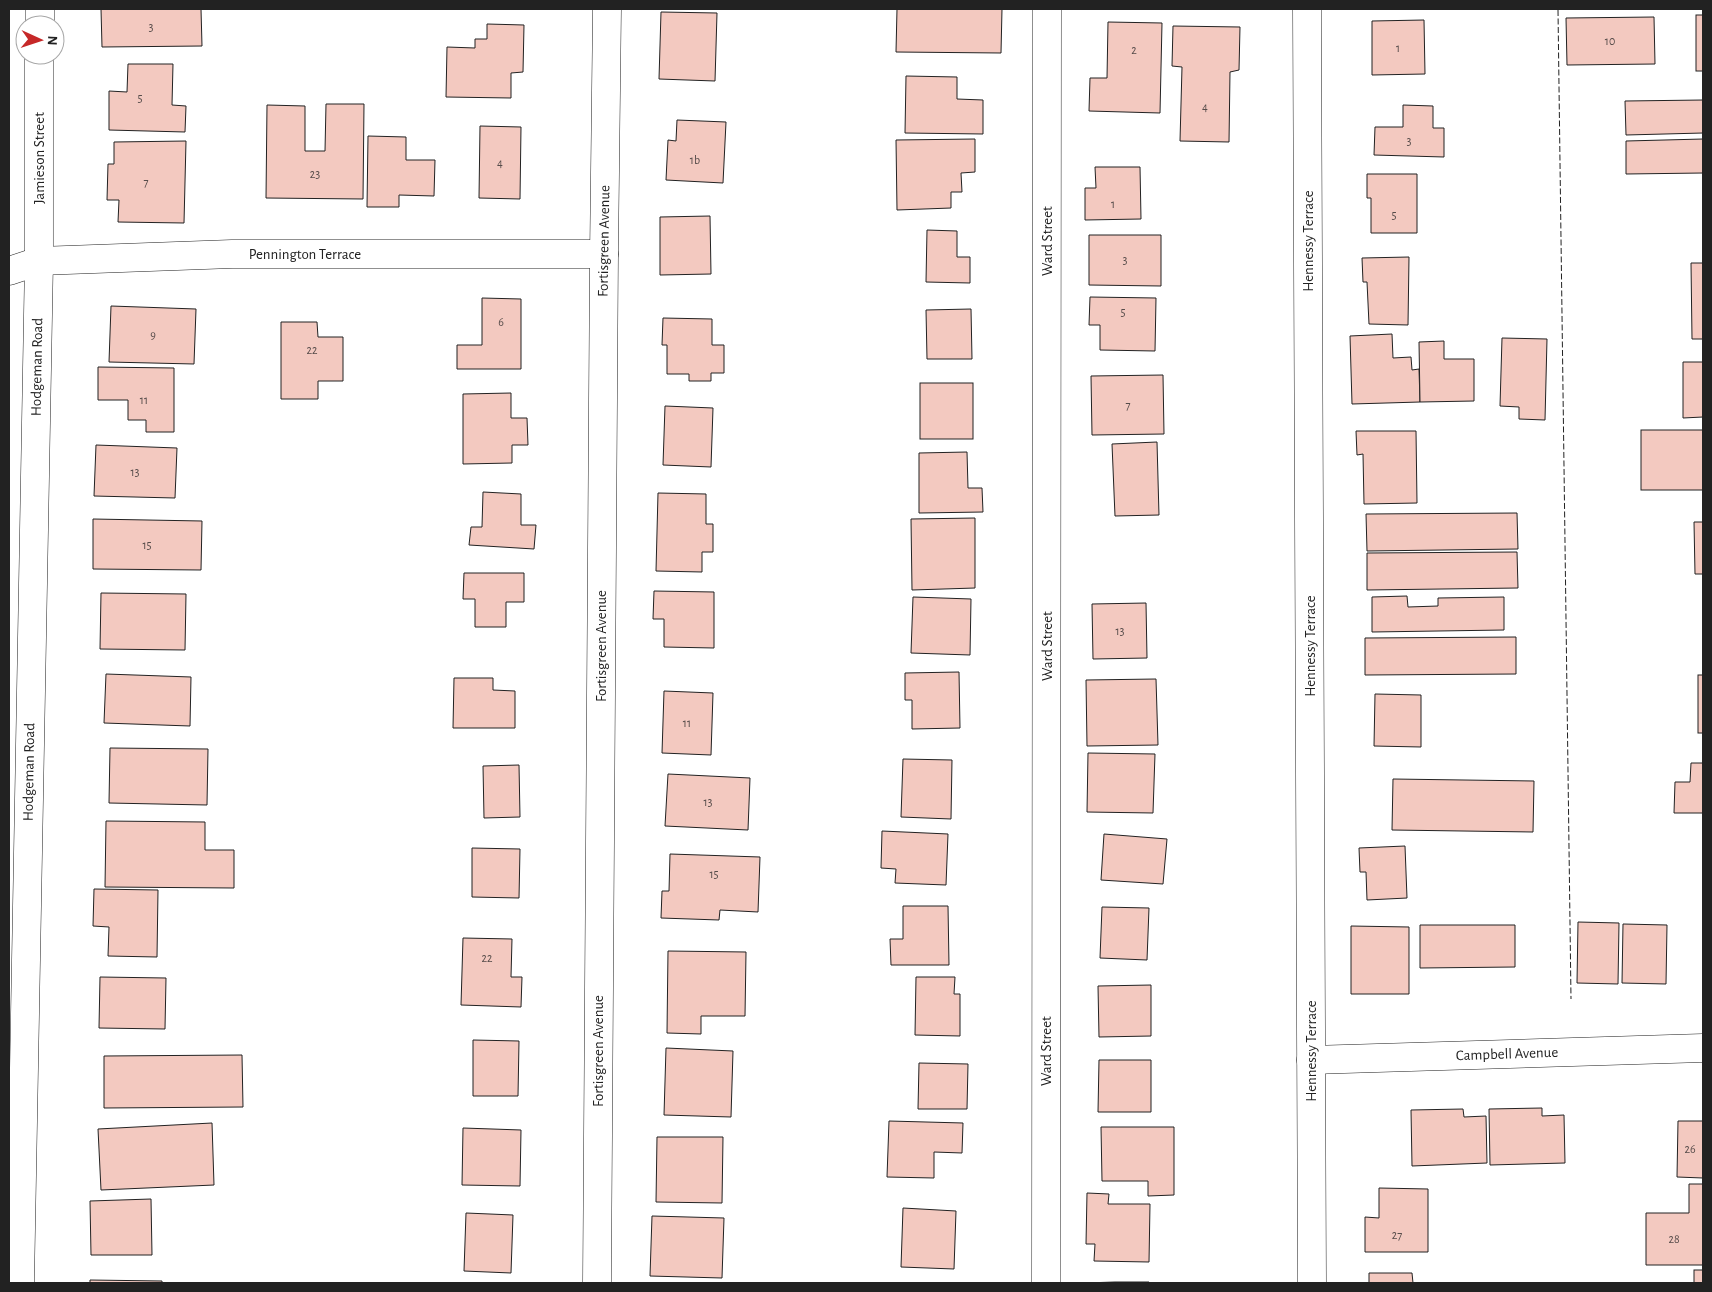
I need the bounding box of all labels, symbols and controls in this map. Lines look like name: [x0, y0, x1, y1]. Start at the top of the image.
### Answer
north arrow: [15, 15, 65, 65]
house number: 3: [149, 21, 154, 33]
text: N: [45, 35, 59, 46]
house number: 10: [1605, 35, 1615, 47]
house number: 1: [1396, 42, 1400, 54]
house number: 2: [1131, 44, 1137, 56]
house number: 5: [137, 92, 143, 104]
house number: 4: [1202, 101, 1208, 113]
street label: Jamieson Street: [32, 112, 47, 204]
house number: 3: [1407, 135, 1412, 147]
house number: 1b: [690, 154, 700, 166]
house number: 4: [497, 157, 503, 169]
house number: 23: [310, 168, 320, 180]
house number: 7: [143, 176, 149, 188]
street label: Fortisgreen Avenue: [596, 185, 612, 297]
street label: Hennessy Terrace: [1301, 190, 1316, 292]
house number: 1: [1111, 198, 1115, 210]
street label: Ward Street: [1040, 206, 1055, 276]
house number: 5: [1391, 209, 1397, 221]
street label: Pennington Terrace: [249, 247, 361, 262]
house number: 3: [1123, 254, 1128, 266]
house number: 5: [1120, 306, 1126, 318]
house number: 6: [498, 316, 504, 328]
street label: Hodgeman Road: [29, 318, 45, 416]
house number: 9: [150, 329, 156, 341]
house number: 22: [307, 344, 318, 356]
house number: 11: [140, 394, 148, 406]
house number: 7: [1125, 399, 1131, 411]
house number: 13: [130, 466, 140, 478]
house number: 15: [142, 539, 152, 551]
street label: Fortisgreen Avenue: [594, 590, 609, 702]
street label: Hennessy Terrace: [1303, 595, 1318, 697]
street label: Ward Street: [1040, 611, 1055, 681]
house number: 13: [1115, 625, 1125, 637]
house number: 11: [683, 717, 691, 729]
street label: Hodgeman Road: [21, 723, 37, 821]
house number: 13: [703, 796, 713, 808]
house number: 15: [709, 868, 719, 880]
house number: 22: [482, 952, 493, 964]
street label: Fortisgreen Avenue: [591, 995, 606, 1107]
street label: Hennessy Terrace: [1304, 1000, 1319, 1102]
street label: Ward Street: [1039, 1016, 1054, 1086]
street label: Campbell Avenue: [1456, 1045, 1559, 1063]
house number: 26: [1684, 1143, 1696, 1155]
house number: 27: [1392, 1229, 1402, 1241]
house number: 28: [1668, 1233, 1680, 1245]

